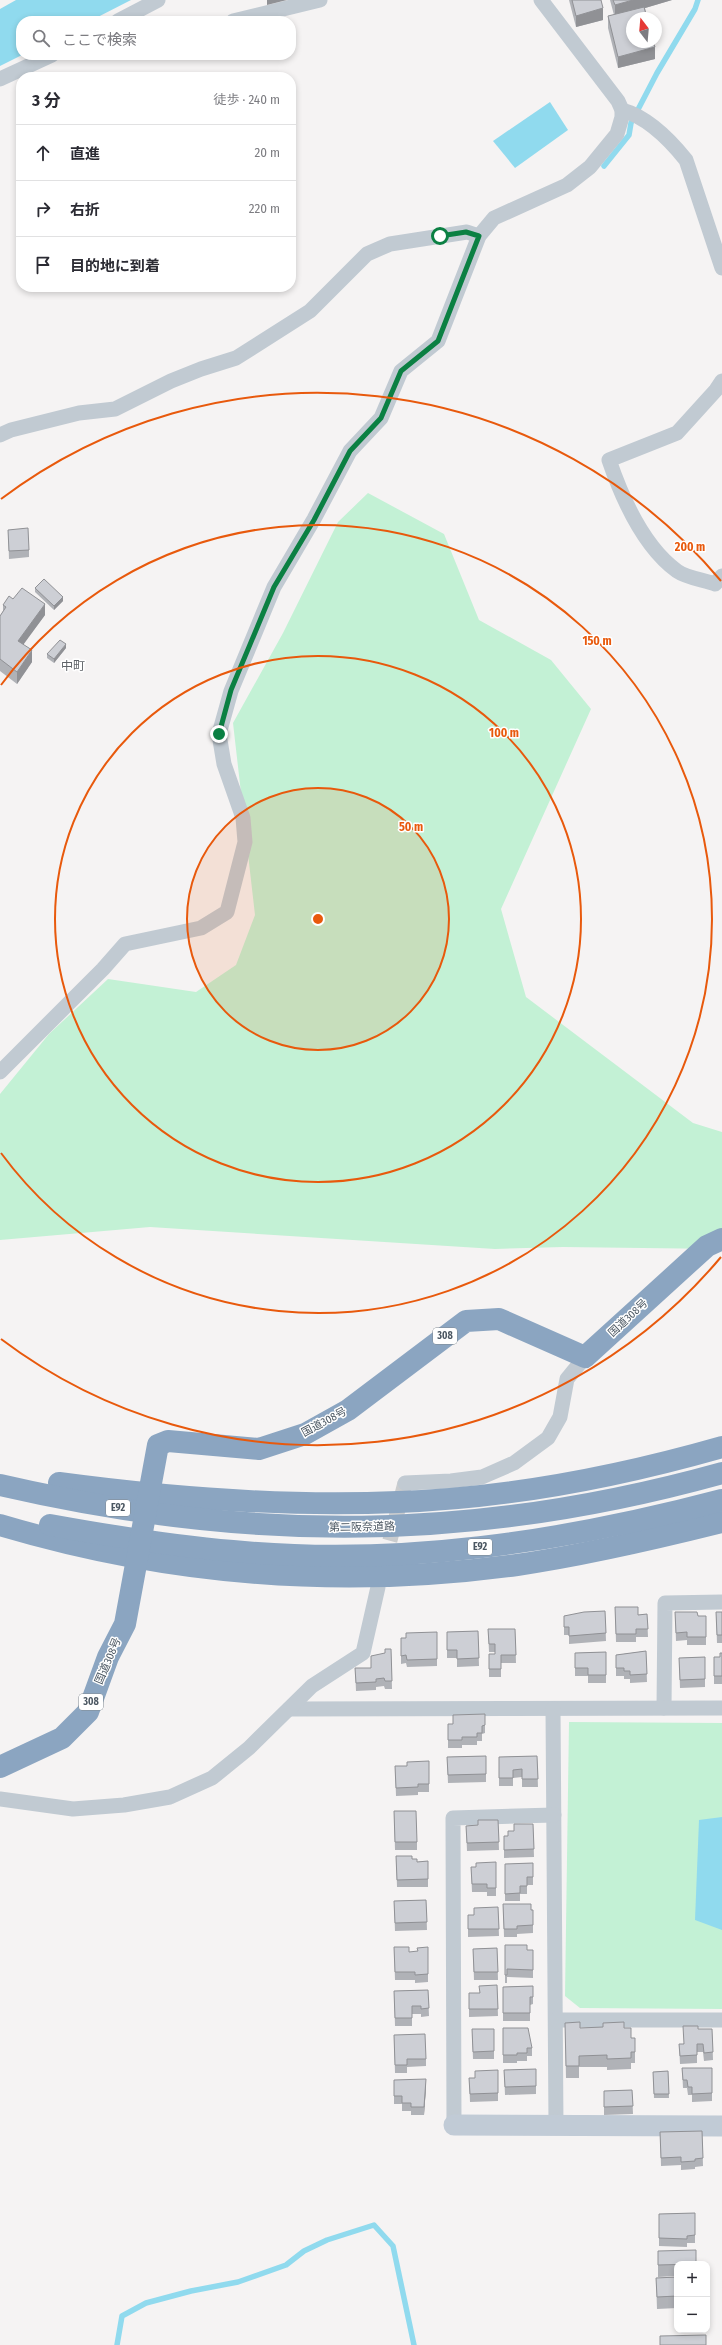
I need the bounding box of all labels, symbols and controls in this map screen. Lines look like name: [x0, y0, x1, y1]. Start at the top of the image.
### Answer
north arrow: [626, 12, 662, 48]
search box: [16, 16, 296, 60]
icon: search: [30, 27, 52, 49]
text: ここで検索: [62, 31, 137, 49]
text: 3 分: [32, 90, 61, 111]
text: 徒歩 · 240 m: [214, 92, 280, 107]
icon: ahead: [32, 142, 54, 164]
text: 直進: [70, 145, 100, 163]
text: 20 m: [254, 145, 280, 160]
icon: right: [32, 198, 54, 220]
text: 右折: [70, 201, 100, 219]
text: 220 m: [249, 201, 280, 216]
route start: [431, 227, 449, 245]
icon: arrive: [32, 254, 54, 276]
text: 目的地に到着: [70, 257, 160, 275]
text: 200 m: [674, 540, 705, 554]
text: 150 m: [582, 634, 612, 648]
district label: 中町: [61, 659, 85, 673]
route end: [210, 725, 228, 743]
text: 100 m: [489, 726, 519, 740]
text: 50 m: [399, 820, 423, 834]
centre of rings: [311, 912, 325, 926]
street label: 国道308号: [606, 1296, 650, 1340]
road number: 308: [433, 1328, 457, 1344]
street label: 国道308号: [299, 1405, 349, 1439]
road number: E92: [106, 1500, 130, 1516]
street label: 第二阪奈道路: [329, 1520, 395, 1534]
road number: E92: [468, 1539, 492, 1555]
street label: 国道308号: [92, 1636, 124, 1686]
road number: 308: [79, 1694, 103, 1710]
map controls: [674, 2261, 710, 2333]
button: +: [674, 2261, 710, 2297]
button: −: [674, 2297, 710, 2333]

